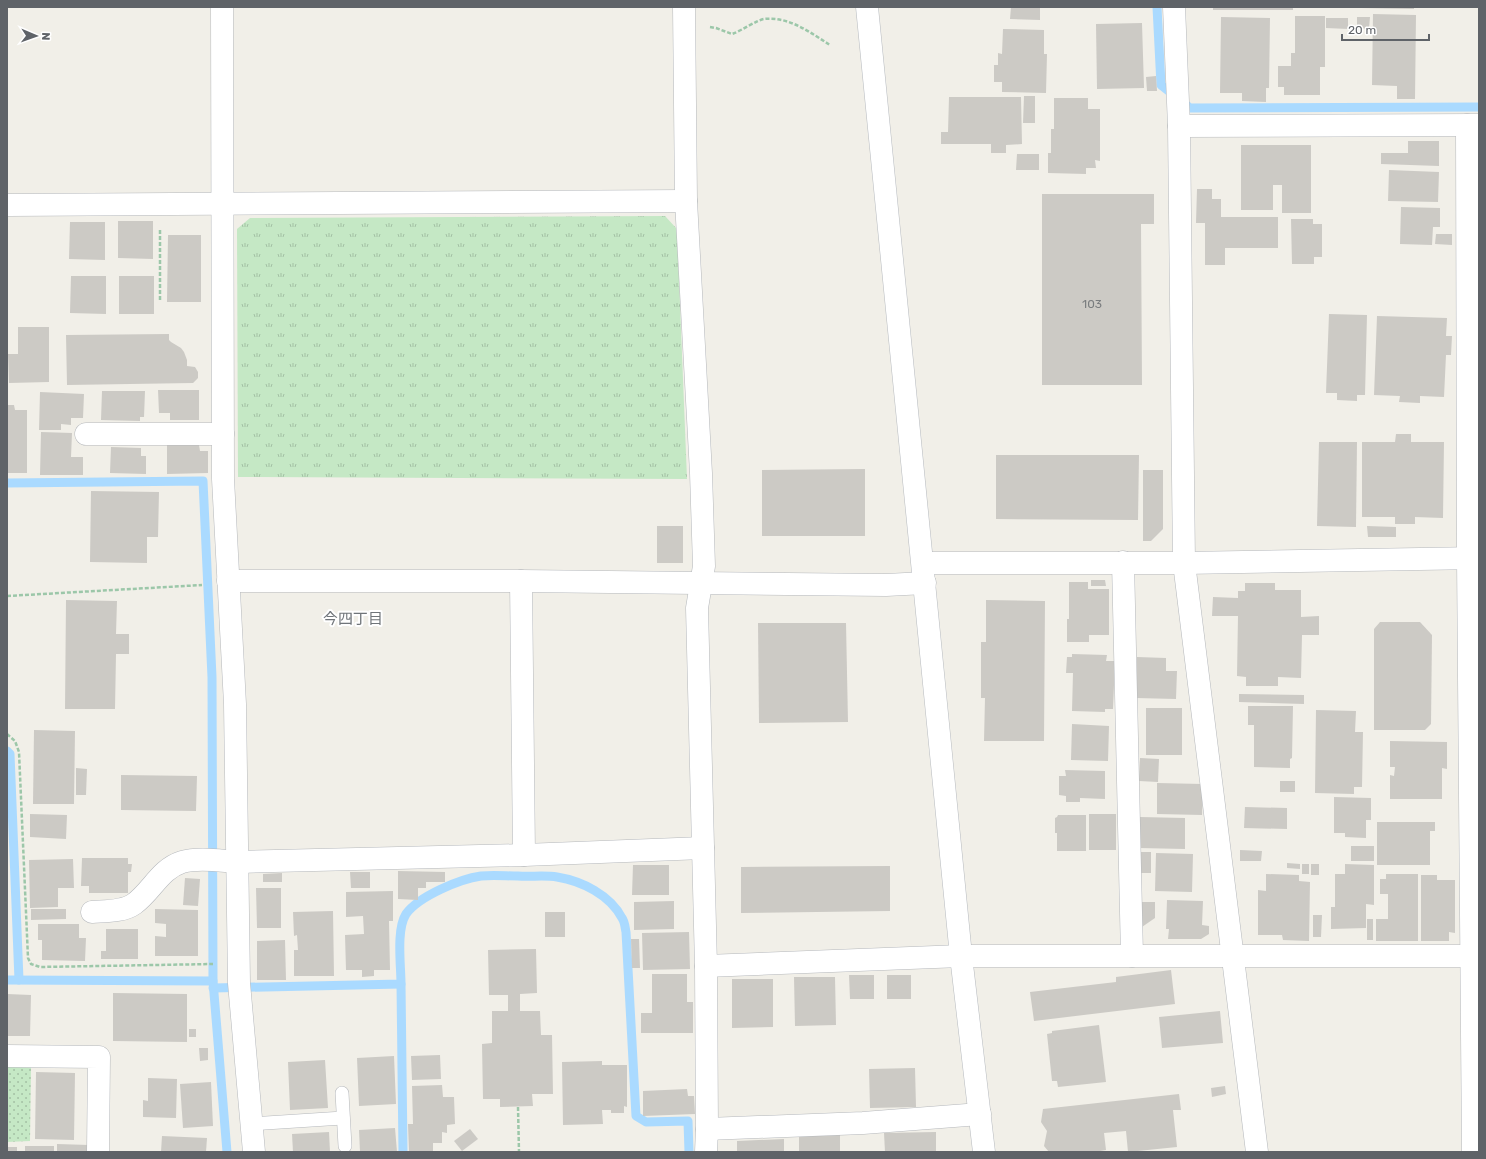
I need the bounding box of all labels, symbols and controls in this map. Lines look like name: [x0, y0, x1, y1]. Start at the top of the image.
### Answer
north arrow: [16, 16, 56, 56]
scale bar: [1342, 16, 1429, 42]
text: 20 m: [1348, 23, 1376, 37]
text: N: [39, 32, 52, 41]
house number: 103: [1082, 297, 1102, 311]
district label: 今四丁目: [323, 610, 383, 628]

